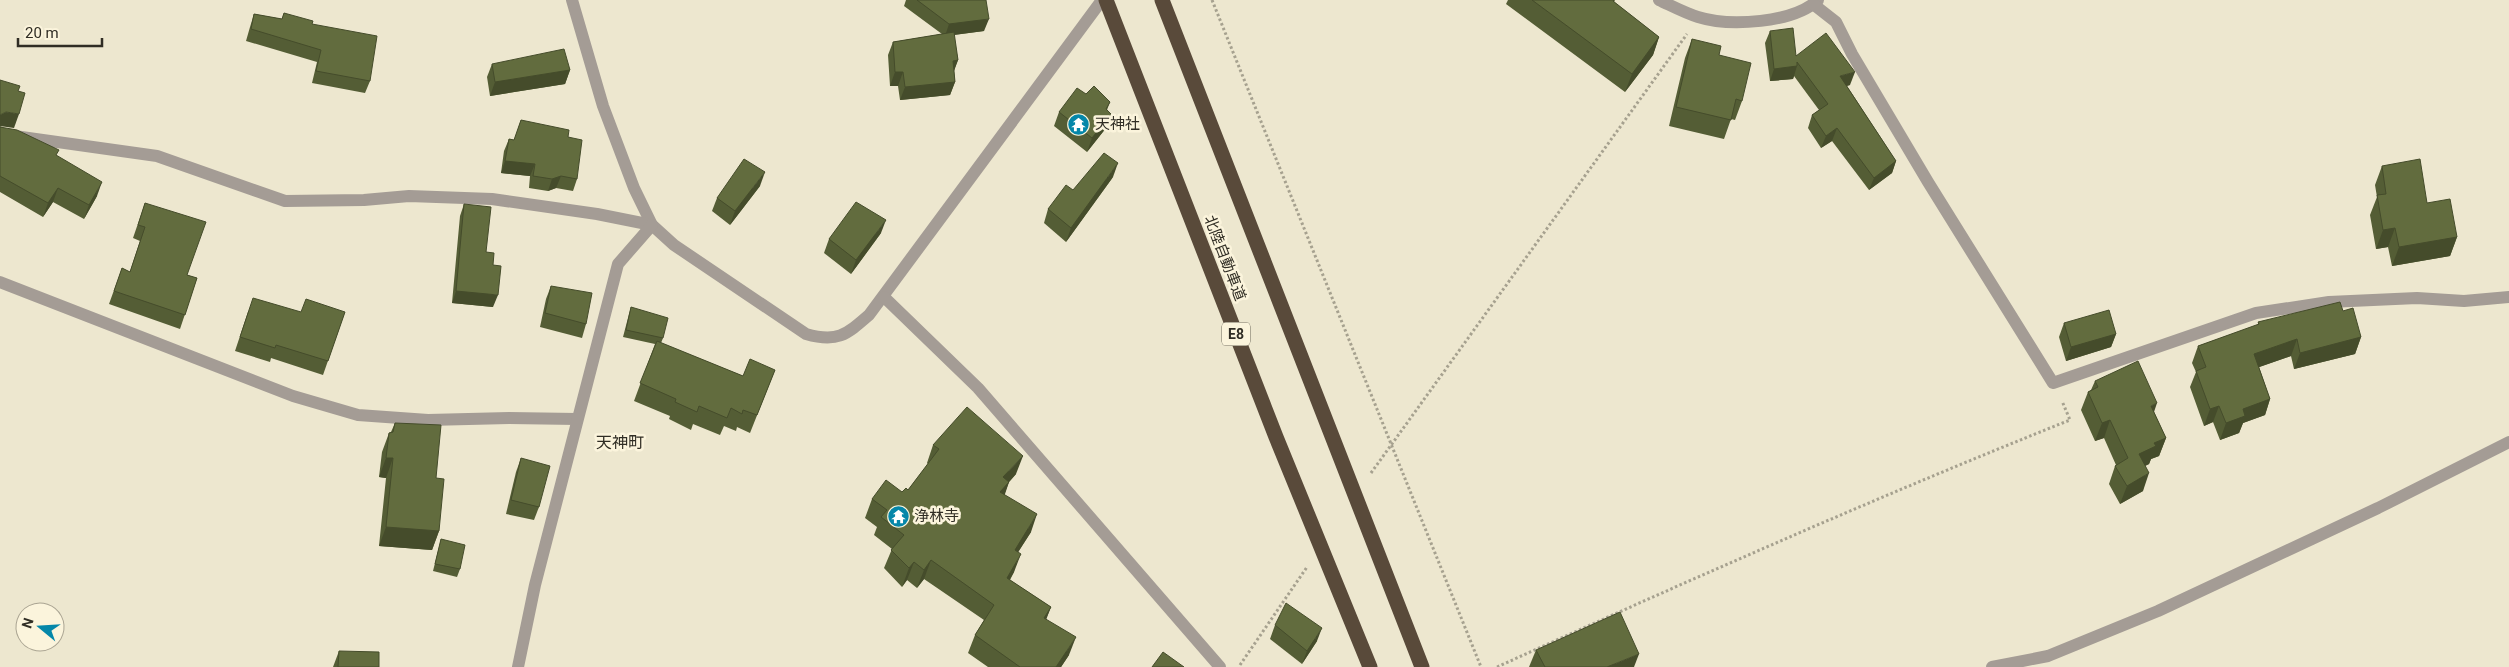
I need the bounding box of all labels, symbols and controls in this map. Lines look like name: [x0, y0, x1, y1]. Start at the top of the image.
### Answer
scale bar: [18, 15, 101, 47]
text: 20 m: [25, 24, 59, 42]
temple icon: 天神社: [1067, 112, 1091, 136]
place label: 天神社: [1095, 115, 1140, 133]
street label: 北陸自動車道: [1200, 213, 1250, 303]
road number: E8: [1222, 322, 1250, 346]
district label: 天神町: [596, 433, 644, 452]
temple icon: 浄林寺: [886, 504, 910, 528]
place label: 浄林寺: [914, 507, 959, 525]
north arrow: [15, 602, 65, 652]
text: N: [18, 616, 37, 630]

